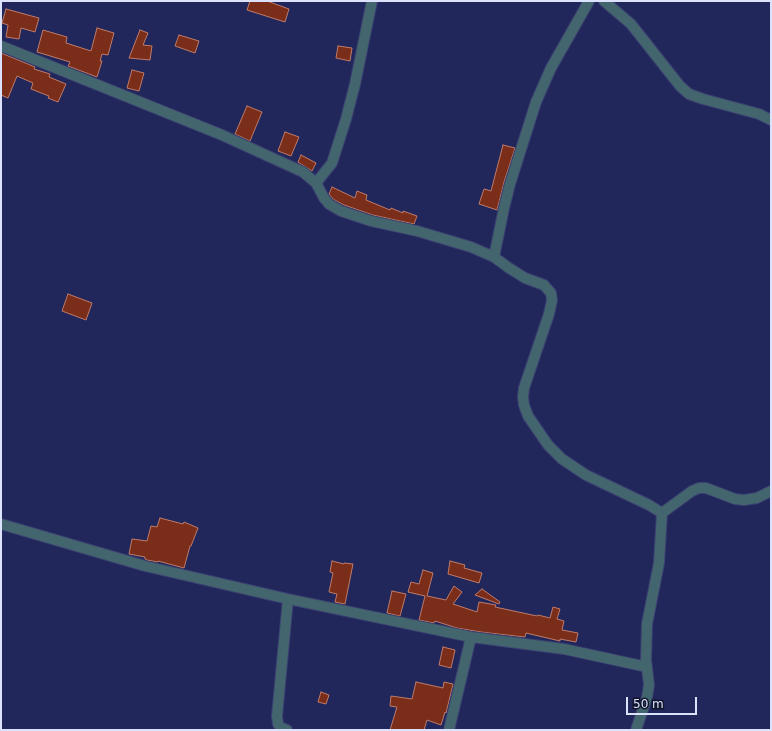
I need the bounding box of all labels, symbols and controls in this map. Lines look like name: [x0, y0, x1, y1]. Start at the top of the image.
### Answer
scale bar: [628, 689, 699, 715]
text: 50 m: [633, 697, 664, 711]

